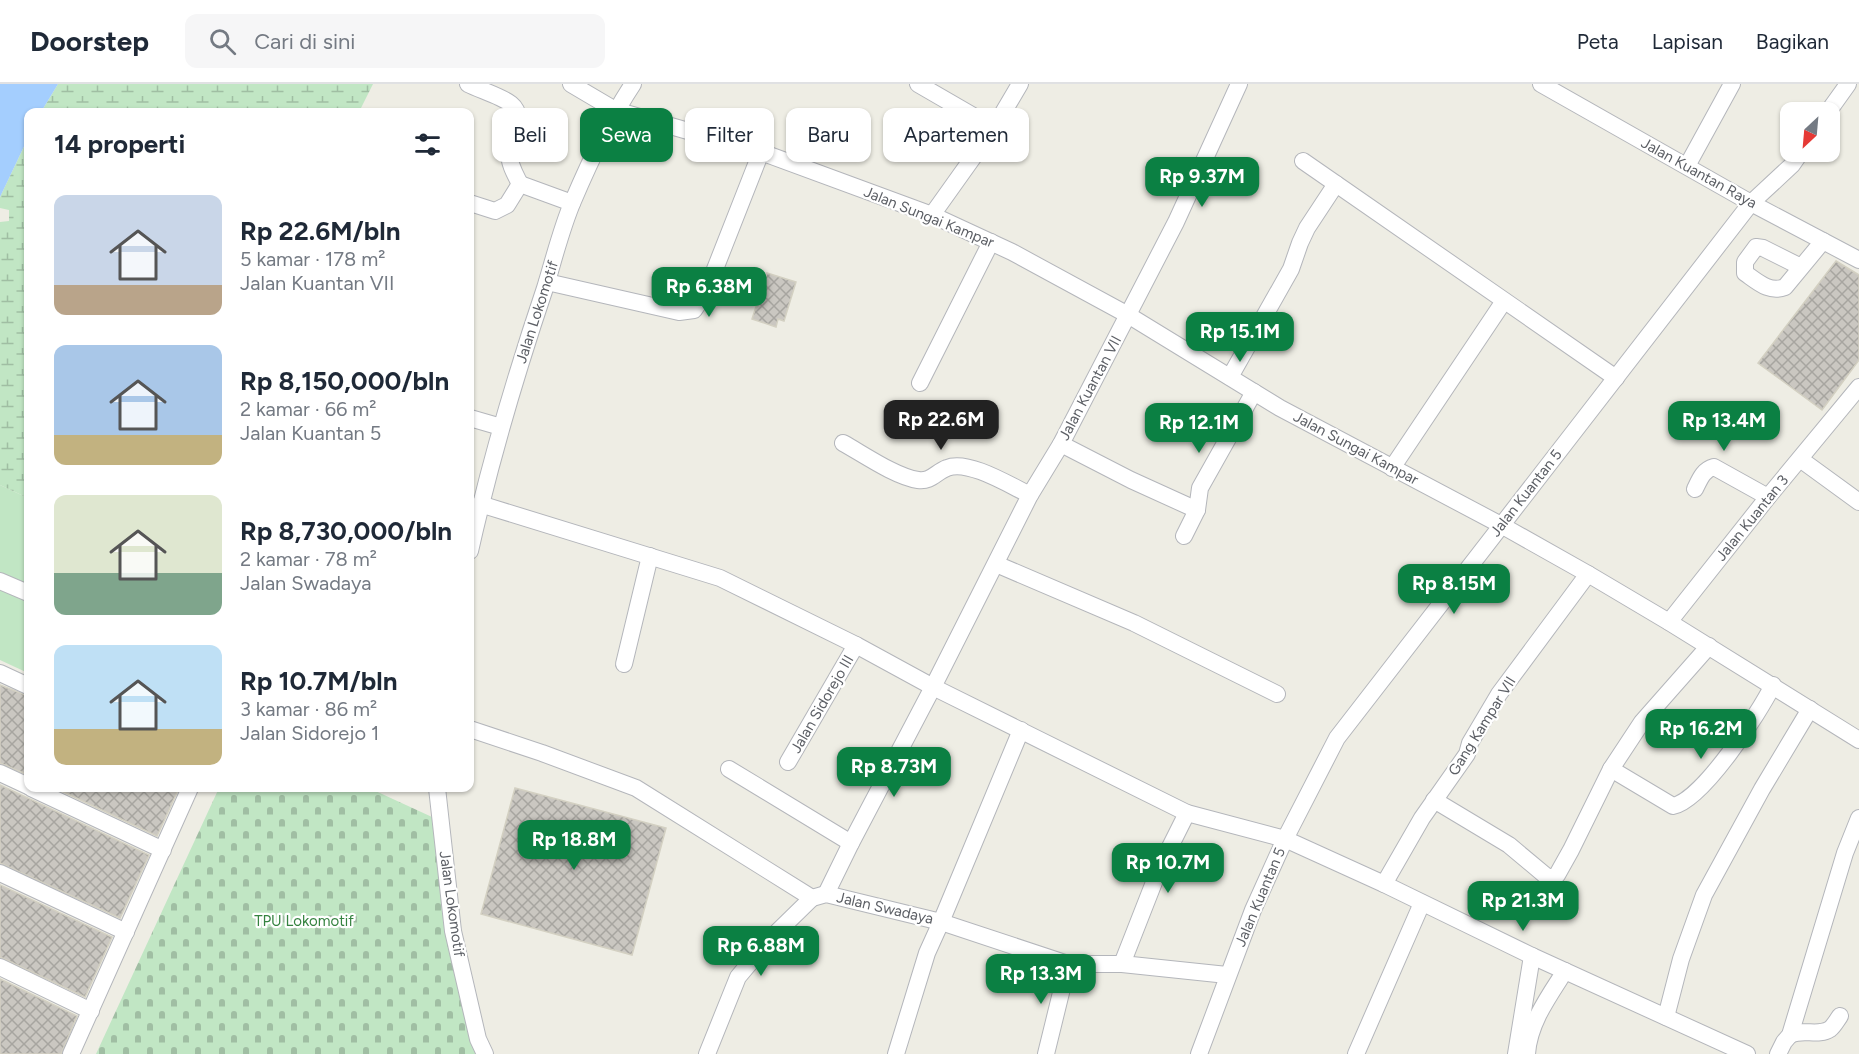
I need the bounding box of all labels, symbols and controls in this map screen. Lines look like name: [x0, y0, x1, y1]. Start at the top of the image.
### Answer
search box: [185, 14, 605, 68]
text: Doorstep: [30, 24, 149, 58]
icon: search: [206, 25, 239, 58]
text: Cari di sini: [254, 28, 355, 55]
text: Peta: [1577, 29, 1619, 54]
text: Lapisan: [1652, 29, 1723, 54]
text: Bagikan: [1756, 29, 1829, 54]
north arrow: [1780, 102, 1840, 162]
map controls: [1780, 102, 1840, 162]
chip: Beli: [492, 108, 568, 162]
chip: Sewa: [580, 108, 673, 162]
chip: Filter: [685, 108, 774, 162]
chip: Baru: [786, 108, 871, 162]
chip: Apartemen: [883, 108, 1029, 162]
text: 14 properti: [54, 128, 185, 160]
icon: filters: [411, 128, 444, 161]
street label: Jalan Kuantan Raya: [1638, 134, 1760, 212]
pin: Rp 9.37M: [1140, 157, 1264, 208]
text: Rp 9.37M: [1159, 164, 1245, 188]
street label: Jalan Sungai Kampar: [861, 183, 997, 251]
text: Rp 22.6M/bln: [240, 215, 400, 247]
icon: home: [102, 219, 174, 291]
text: 5 kamar · 178 m²: [240, 247, 386, 271]
street label: Jalan Lokomotif: [512, 258, 562, 366]
pin: Rp 6.38M: [647, 267, 771, 318]
text: Jalan Kuantan VII: [240, 271, 394, 295]
text: Rp 6.38M: [666, 274, 752, 298]
pin: Rp 15.1M: [1178, 312, 1302, 363]
text: Rp 15.1M: [1200, 319, 1280, 343]
street label: Jalan Kuantan VII: [1055, 333, 1125, 443]
text: Rp 8,150,000/bln: [240, 365, 449, 397]
icon: home: [102, 369, 174, 441]
text: 2 kamar · 66 m²: [240, 397, 377, 421]
pin: Rp 22.6M: [879, 400, 1003, 451]
pin: Rp 13.4M: [1662, 401, 1786, 452]
pin: Rp 12.1M: [1137, 403, 1261, 454]
text: Rp 22.6M: [898, 407, 984, 431]
street label: Jalan Sungai Kampar: [1290, 407, 1422, 489]
text: Rp 13.4M: [1682, 408, 1766, 432]
text: Rp 12.1M: [1159, 410, 1239, 434]
text: Jalan Kuantan 5: [240, 421, 381, 445]
street label: Jalan Kuantan 5: [1486, 446, 1566, 540]
street label: Jalan Kuantan 3: [1712, 471, 1792, 565]
text: Rp 8,730,000/bln: [240, 515, 452, 547]
icon: home: [102, 519, 174, 591]
text: 2 kamar · 78 m²: [240, 547, 377, 571]
pin: Rp 8.15M: [1392, 564, 1516, 615]
text: Jalan Swadaya: [240, 571, 371, 595]
text: Rp 8.15M: [1412, 571, 1496, 595]
street label: Jalan Sidorejo III: [787, 652, 857, 756]
text: Rp 10.7M/bln: [240, 665, 397, 697]
icon: home: [102, 669, 174, 741]
street label: Gang Kampar VII: [1444, 673, 1520, 779]
text: 3 kamar · 86 m²: [240, 697, 377, 721]
pin: Rp 16.2M: [1639, 709, 1763, 760]
text: Rp 16.2M: [1659, 716, 1743, 740]
text: Jalan Sidorejo 1: [240, 721, 379, 745]
pin: Rp 8.73M: [832, 747, 956, 798]
text: Rp 8.73M: [851, 754, 937, 778]
pin: Rp 18.8M: [512, 820, 636, 871]
text: Rp 18.8M: [532, 827, 616, 851]
pin: Rp 10.7M: [1106, 843, 1230, 894]
street label: Jalan Kuantan 5: [1231, 845, 1289, 949]
street label: Jalan Lokomotif: [436, 850, 468, 959]
text: Rp 10.7M: [1126, 850, 1210, 874]
pin: Rp 21.3M: [1461, 881, 1585, 932]
street label: Jalan Swadaya: [835, 888, 935, 928]
text: Rp 21.3M: [1482, 888, 1564, 912]
park label: TPU Lokomotif: [254, 912, 354, 930]
pin: Rp 6.88M: [699, 926, 823, 977]
text: Rp 6.88M: [717, 933, 805, 957]
pin: Rp 13.3M: [979, 954, 1103, 1005]
text: Rp 13.3M: [1000, 961, 1082, 985]

